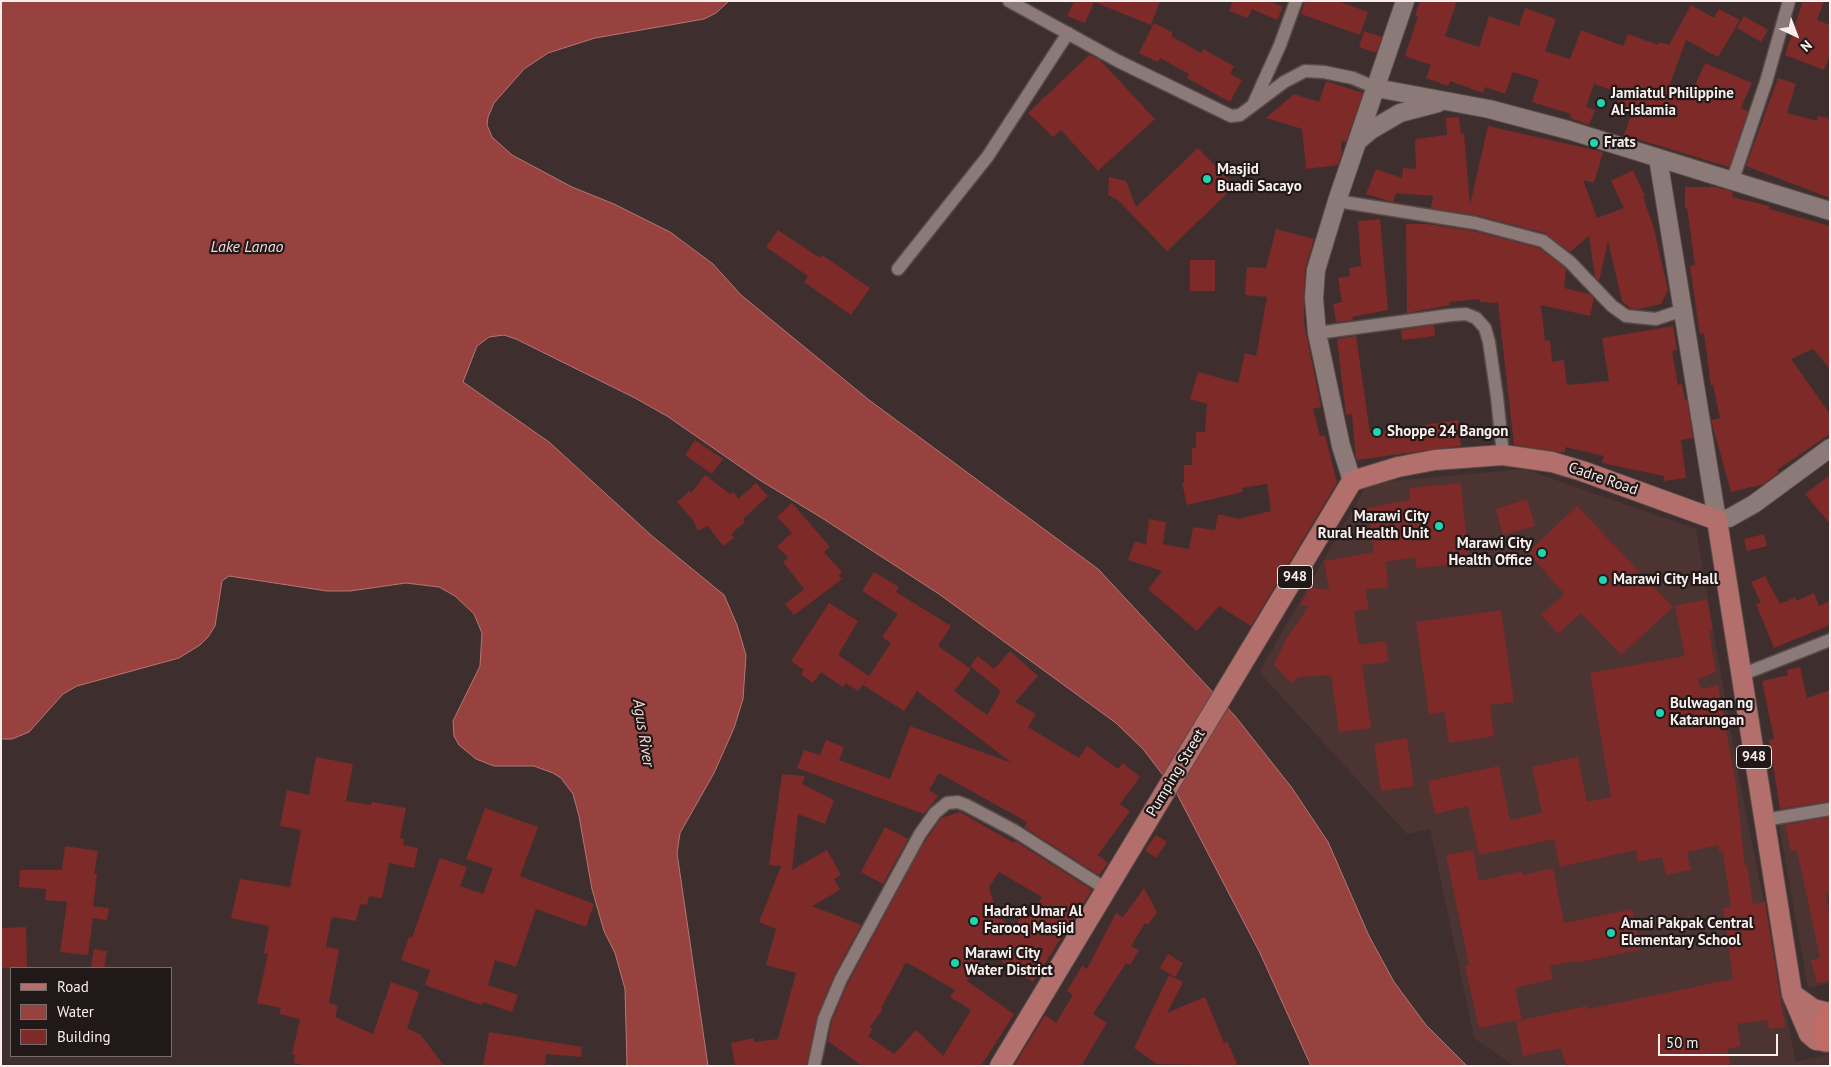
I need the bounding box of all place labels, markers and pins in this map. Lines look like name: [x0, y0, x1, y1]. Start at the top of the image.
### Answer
place label: Jamiatul Philippine Al-Islamia: [1611, 85, 1734, 120]
marker: Jamiatul Philippine Al-Islamia: [1595, 97, 1607, 109]
place label: Frats: [1604, 134, 1636, 152]
marker: Frats: [1588, 137, 1600, 149]
place label: Masjid Buadi Sacayo: [1217, 161, 1302, 196]
marker: Masjid Buadi Sacayo: [1201, 173, 1213, 185]
place label: Shoppe 24 Bangon: [1387, 423, 1508, 441]
marker: Shoppe 24 Bangon: [1371, 426, 1383, 438]
place label: Marawi City Rural Health Unit: [1318, 508, 1429, 543]
marker: Marawi City Rural Health Unit: [1433, 520, 1445, 532]
place label: Marawi City Health Office: [1449, 535, 1532, 570]
marker: Marawi City Health Office: [1536, 547, 1548, 559]
place label: Marawi City Hall: [1613, 571, 1718, 589]
marker: Marawi City Hall: [1597, 574, 1609, 586]
place label: Bulwagan ng Katarungan: [1670, 695, 1753, 730]
marker: Bulwagan ng Katarungan: [1654, 707, 1666, 719]
place label: Hadrat Umar Al Farooq Masjid: [984, 903, 1082, 938]
marker: Hadrat Umar Al Farooq Masjid: [968, 915, 980, 927]
place label: Amai Pakpak Central Elementary School: [1621, 915, 1753, 950]
marker: Amai Pakpak Central Elementary School: [1605, 927, 1617, 939]
place label: Marawi City Water District: [965, 945, 1053, 980]
marker: Marawi City Water District: [949, 957, 961, 969]

